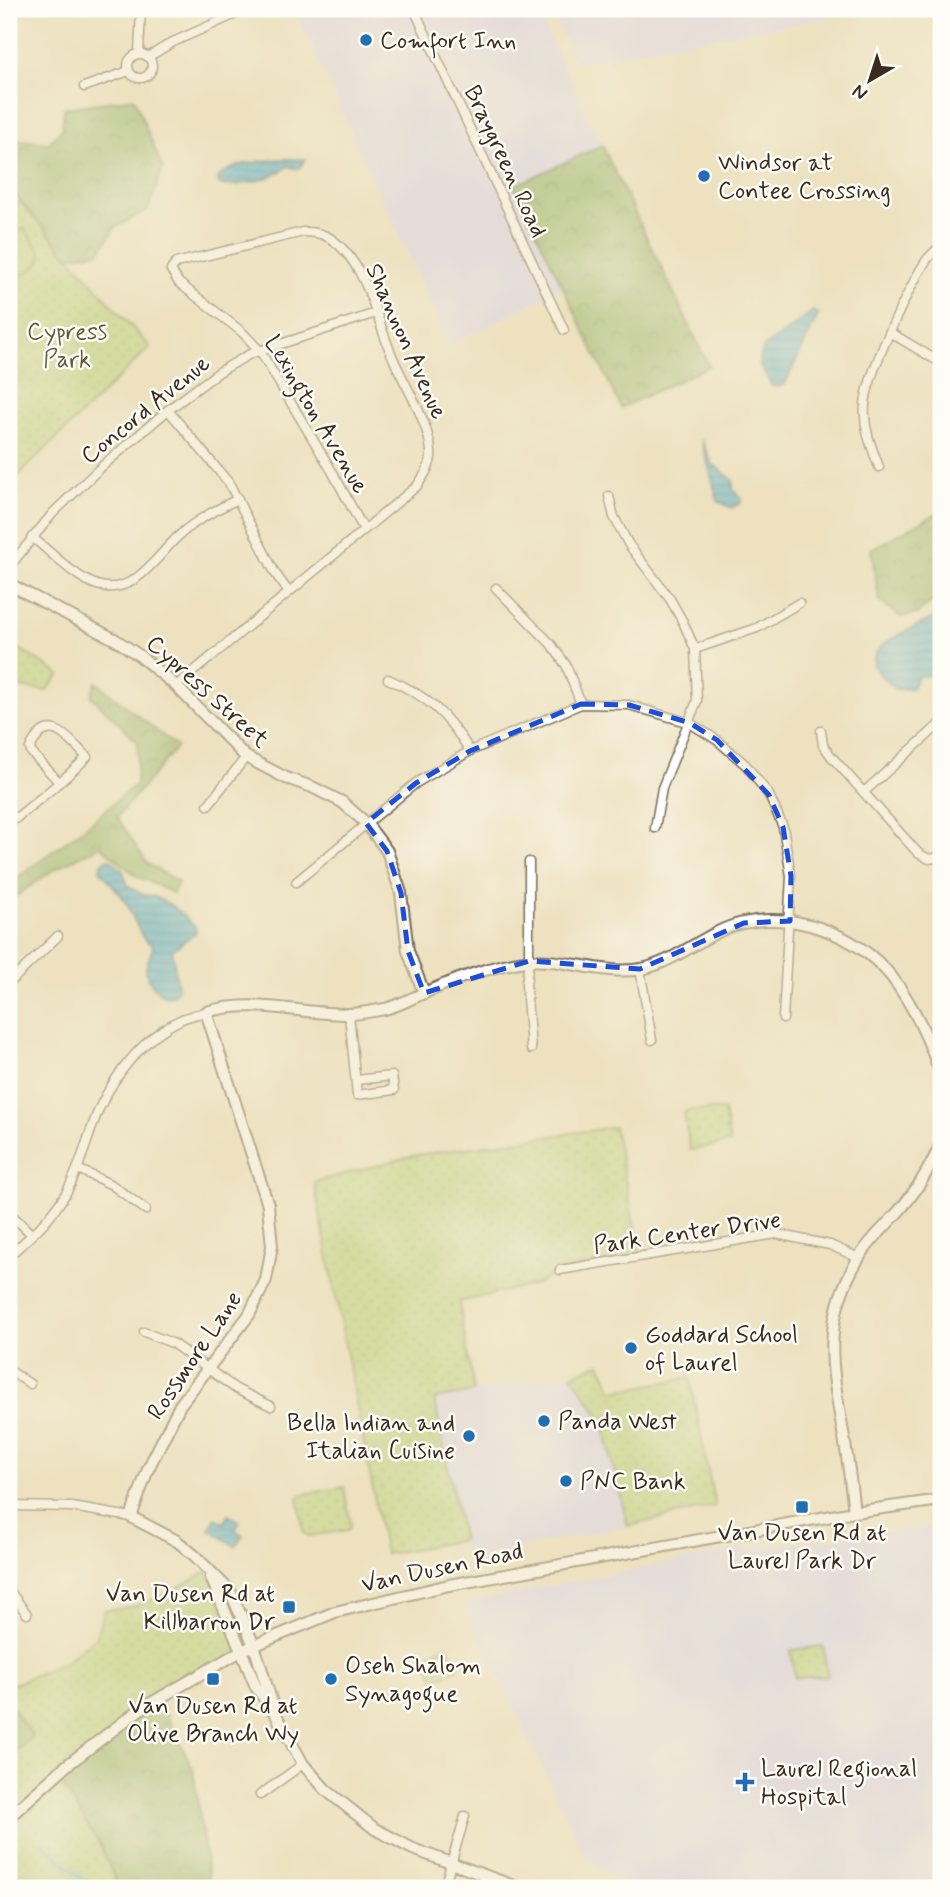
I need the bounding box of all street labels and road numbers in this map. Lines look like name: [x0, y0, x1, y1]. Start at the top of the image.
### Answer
street label: Braygreen Road: [456, 81, 553, 243]
street label: Shannon Avenue: [357, 259, 454, 424]
street label: Lexington Avenue: [254, 330, 375, 501]
street label: Concord Avenue: [75, 349, 217, 472]
street label: Cypress Street: [139, 629, 275, 756]
street label: Park Center Drive: [591, 1205, 783, 1262]
street label: Rossmore Lane: [141, 1285, 250, 1426]
street label: Van Dusen Road: [359, 1536, 526, 1601]

